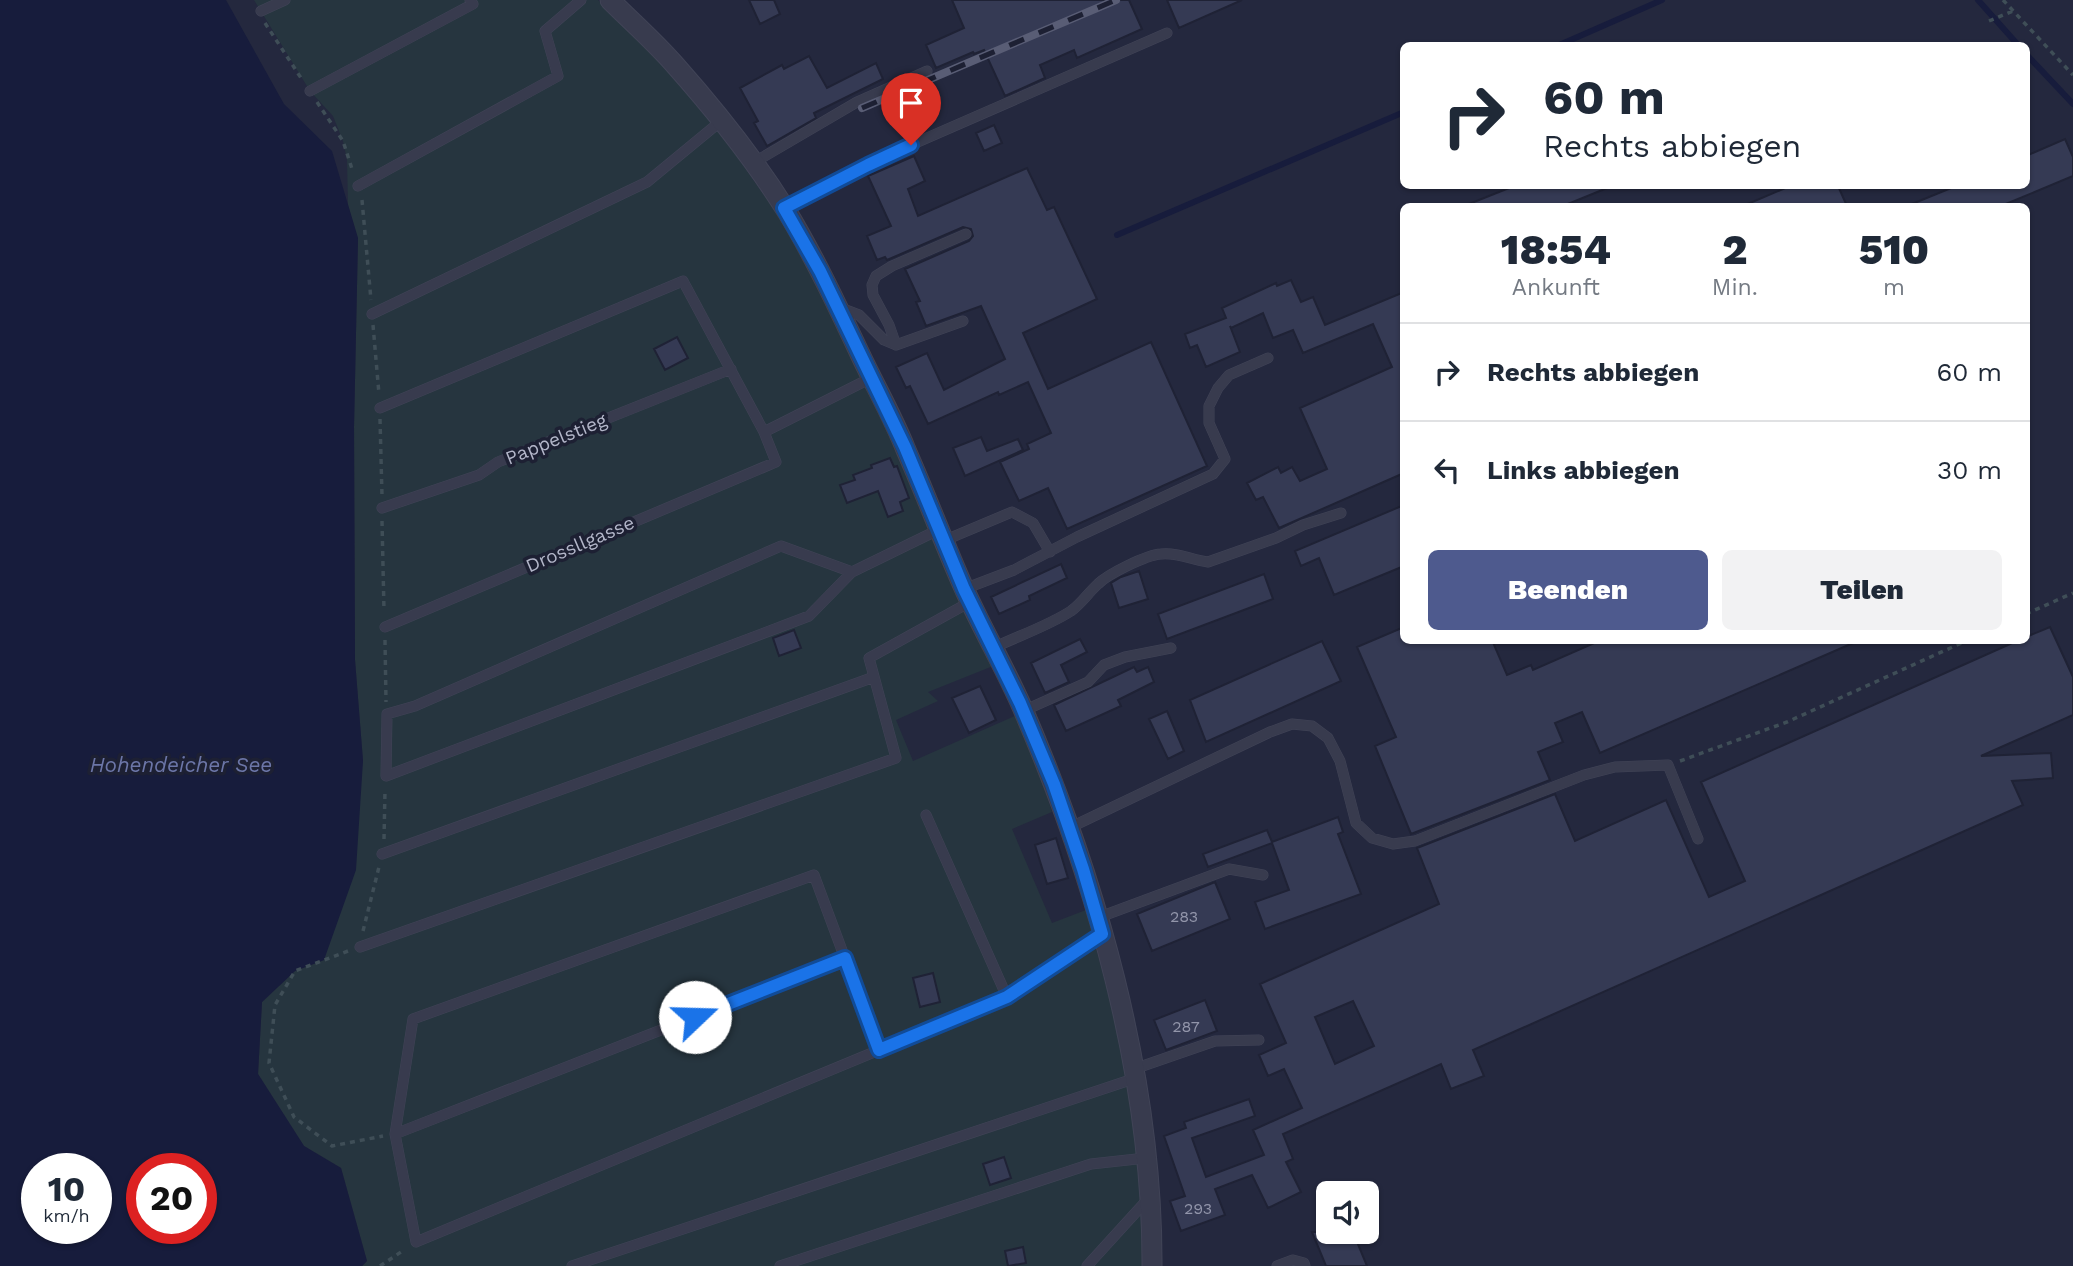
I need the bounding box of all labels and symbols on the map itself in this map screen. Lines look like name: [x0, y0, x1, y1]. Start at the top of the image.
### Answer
pin: [881, 73, 941, 145]
street label: Pappelstieg: [502, 408, 611, 470]
street label: Drossllgasse: [522, 511, 638, 577]
water label: Hohendeicher See: [90, 752, 272, 777]
house number: 283: [1170, 907, 1198, 926]
position arrow: [658, 980, 732, 1054]
house number: 287: [1172, 1017, 1200, 1036]
speed limit sign: 20: [126, 1153, 217, 1244]
house number: 293: [1184, 1199, 1212, 1218]

